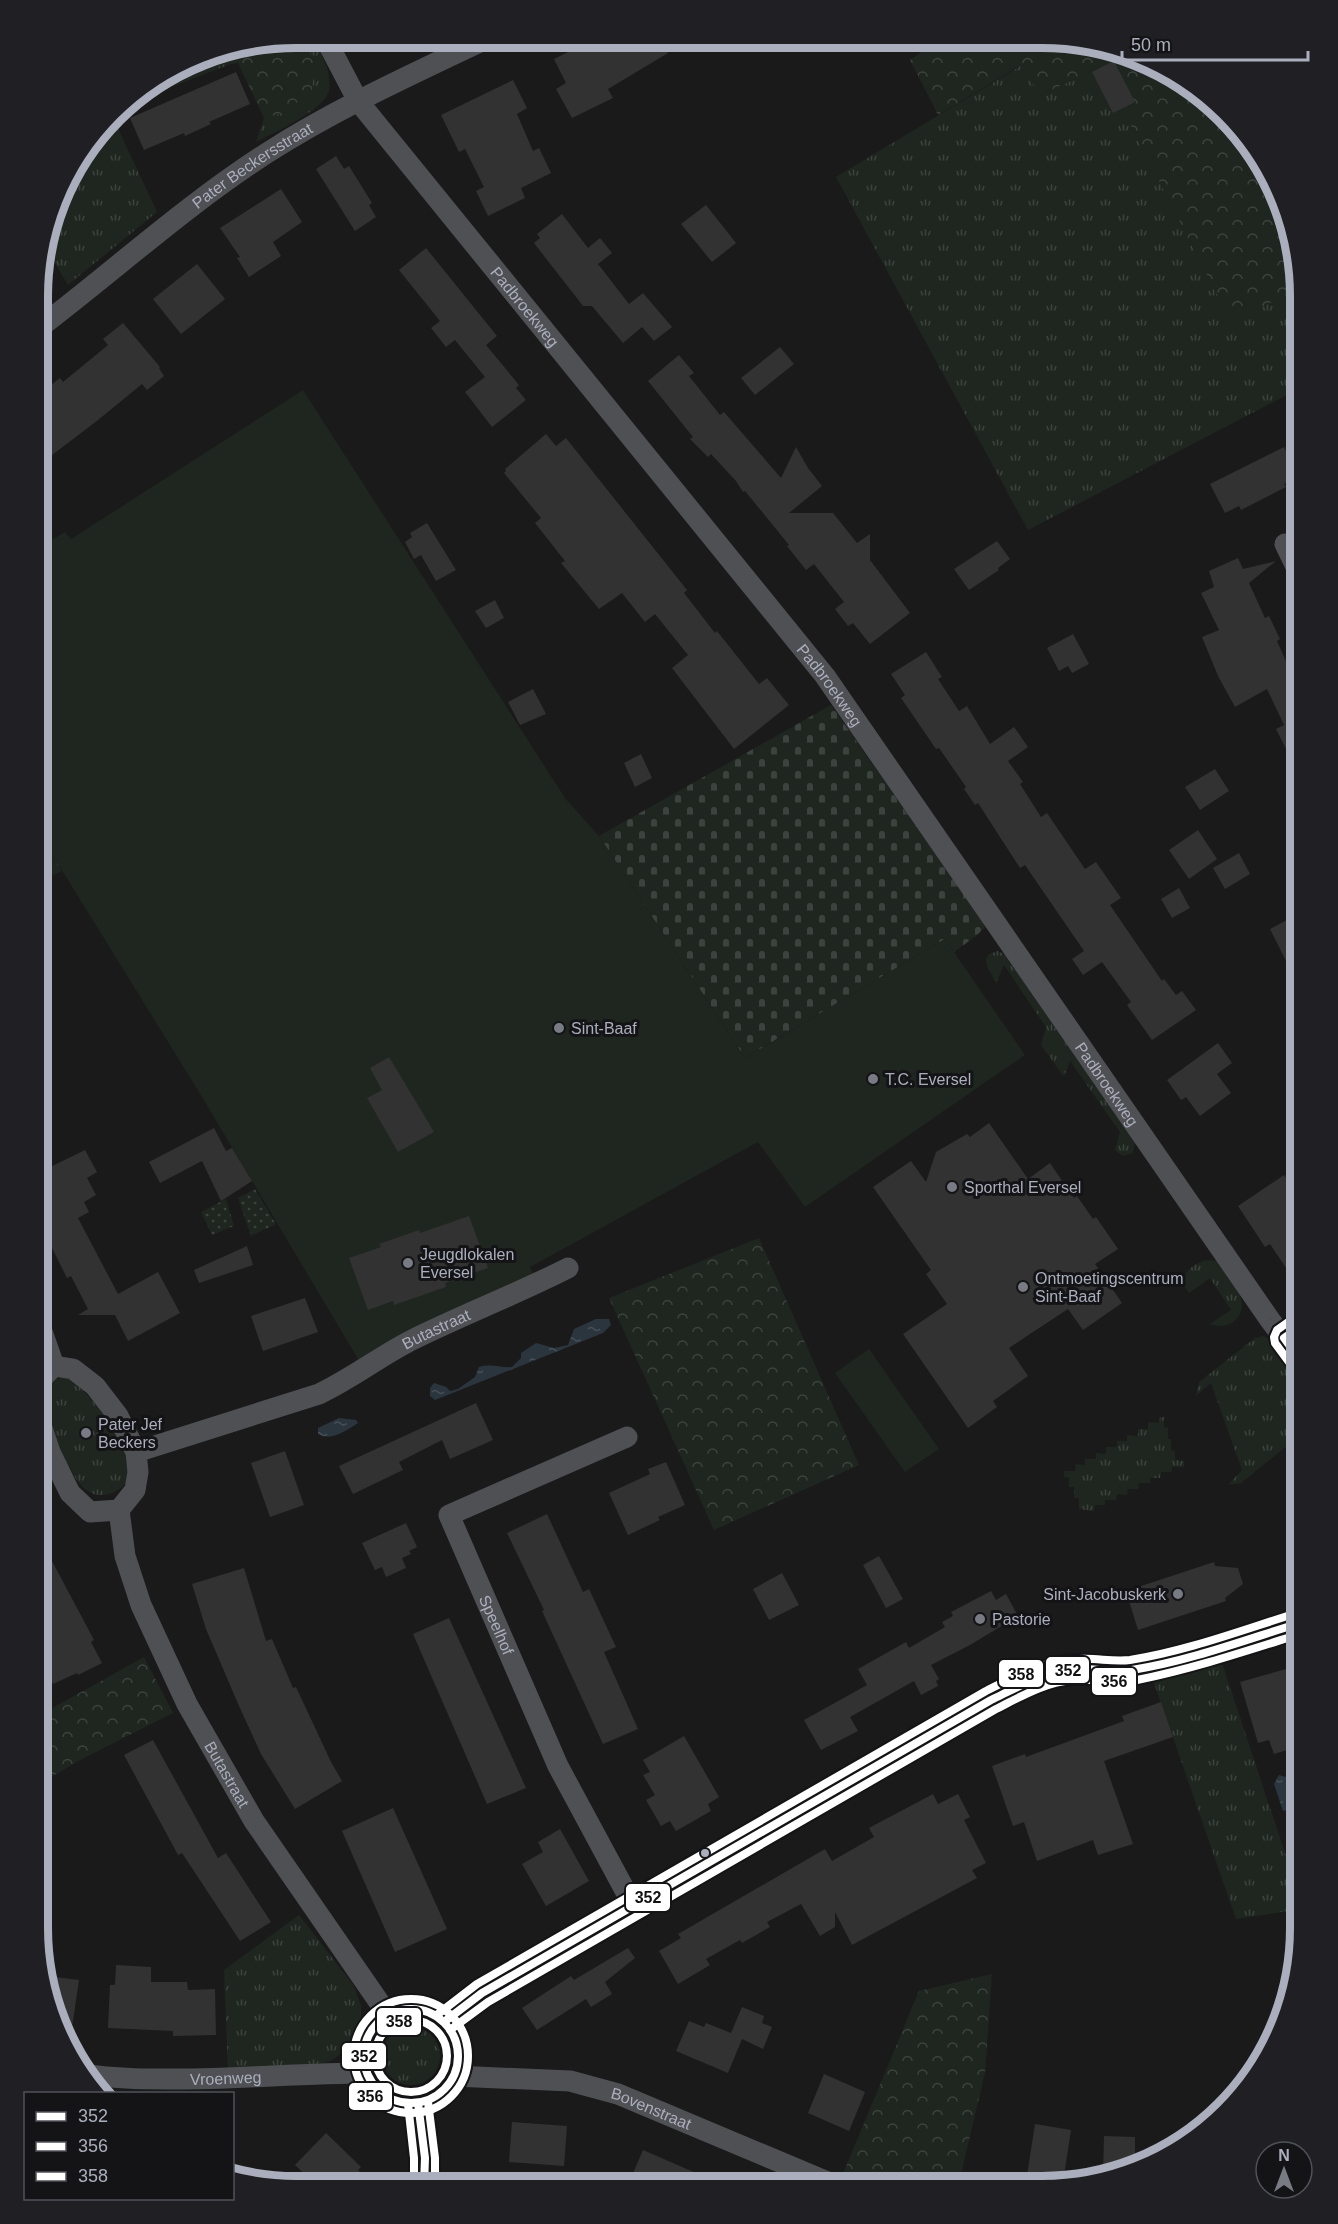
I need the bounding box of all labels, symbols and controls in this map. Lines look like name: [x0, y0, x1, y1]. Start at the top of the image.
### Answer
scale bar: [1122, 24, 1308, 62]
text: 50 m: [1131, 35, 1171, 55]
street label: Pater Beckersstraat: [189, 119, 316, 212]
street label: Padbroekweg: [487, 264, 562, 350]
street label: Padbroekweg: [794, 641, 865, 730]
place label: Sint-Baaf: [571, 1020, 637, 1037]
marker: Sint-Baaf: [552, 1021, 566, 1035]
street label: Padbroekweg: [1072, 1039, 1141, 1130]
place label: T.C. Eversel: [885, 1071, 971, 1088]
marker: T.C. Eversel: [866, 1072, 880, 1086]
place label: Sporthal Eversel: [964, 1179, 1081, 1196]
marker: Sporthal Eversel: [945, 1180, 959, 1194]
place label: Jeugdlokalen Eversel: [420, 1246, 514, 1281]
marker: Jeugdlokalen Eversel: [401, 1256, 415, 1270]
place label: Ontmoetingscentrum Sint-Baaf: [1035, 1270, 1184, 1305]
marker: Ontmoetingscentrum Sint-Baaf: [1016, 1280, 1030, 1294]
street label: Butastraat: [399, 1306, 473, 1353]
place label: Pater Jef Beckers: [98, 1416, 163, 1451]
marker: Pater Jef Beckers: [79, 1426, 93, 1440]
place label: Sint-Jacobuskerk: [1043, 1586, 1167, 1603]
marker: Sint-Jacobuskerk: [1171, 1587, 1185, 1601]
street label: Speelhof: [476, 1593, 517, 1658]
place label: Pastorie: [992, 1611, 1051, 1628]
marker: Pastorie: [973, 1612, 987, 1626]
line badge: 352: [1045, 1656, 1090, 1684]
line badge: 358: [998, 1659, 1044, 1688]
text: 352: [1055, 1662, 1081, 1679]
text: 358: [1008, 1666, 1034, 1683]
line badge: 356: [1091, 1667, 1137, 1696]
text: 356: [1101, 1673, 1127, 1690]
street label: Butastraat: [201, 1739, 253, 1811]
unlabelled marker: [699, 1847, 711, 1859]
line badge: 352: [625, 1883, 671, 1912]
text: 352: [635, 1889, 661, 1906]
line badge: 358: [376, 2007, 422, 2036]
text: 358: [386, 2013, 412, 2030]
line badge: 352: [341, 2042, 387, 2070]
text: 352: [351, 2048, 377, 2065]
street label: Vroenweg: [190, 2069, 262, 2088]
line badge: 356: [348, 2082, 393, 2111]
street label: Bovenstraat: [609, 2085, 694, 2133]
text: 356: [357, 2088, 383, 2105]
legend: [24, 2092, 234, 2200]
text: 352: [78, 2106, 108, 2126]
text: 356: [78, 2136, 108, 2156]
north arrow: [1254, 2140, 1314, 2200]
text: N: [1278, 2147, 1290, 2164]
text: 358: [78, 2166, 108, 2186]

